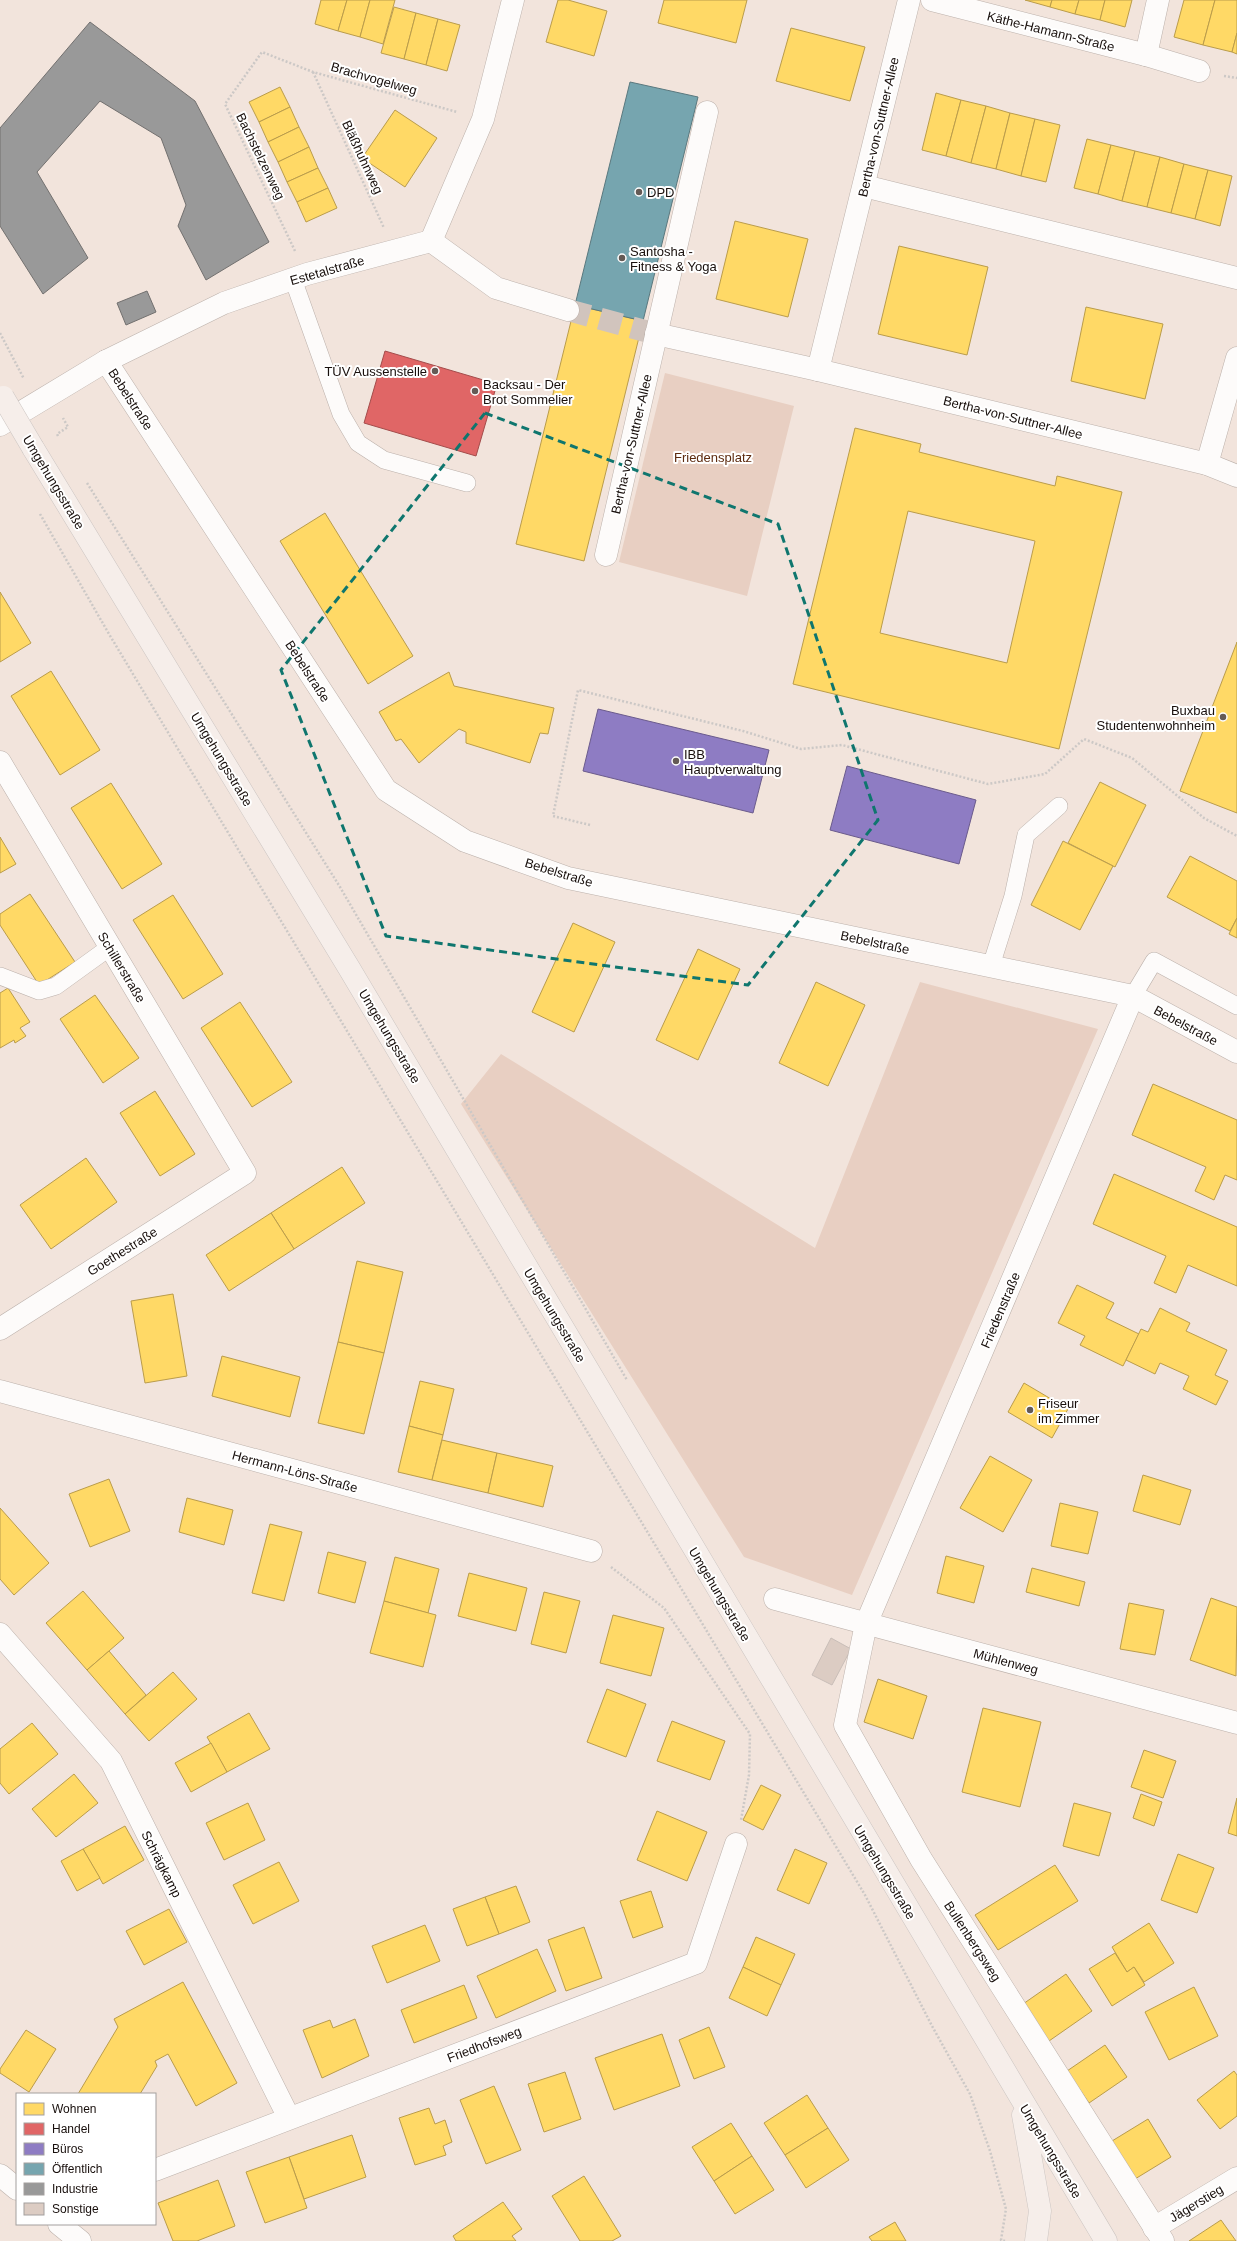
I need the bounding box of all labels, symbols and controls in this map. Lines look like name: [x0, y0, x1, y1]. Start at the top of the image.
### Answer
street label: Käthe-Hamann-Straße: [986, 8, 1116, 55]
street label: Bertha-von-Suttner-Allee: [855, 56, 902, 199]
street label: Brachvogelweg: [329, 59, 419, 98]
street label: Bachstelzenweg: [233, 110, 288, 202]
street label: Bläßhuhnweg: [339, 118, 386, 196]
place label: DPD: [647, 185, 674, 200]
marker: DPD: [634, 187, 644, 197]
place label: Santosha - Fitness & Yoga: [630, 244, 717, 274]
street label: Estetalstraße: [288, 253, 366, 288]
marker: Santosha - Fitness & Yoga: [617, 253, 627, 263]
place label: TÜV Aussenstelle: [324, 364, 427, 379]
street label: Bebelstraße: [105, 366, 156, 433]
marker: TÜV Aussenstelle: [430, 366, 440, 376]
street label: Bertha-von-Suttner-Allee: [608, 373, 655, 516]
place label: Backsau - Der Brot Sommelier: [483, 377, 573, 407]
marker: Backsau - Der Brot Sommelier: [470, 386, 480, 396]
street label: Bertha-von-Suttner-Allee: [942, 393, 1084, 442]
street label: Umgehungsstraße: [20, 433, 88, 532]
park label: Friedensplatz: [674, 450, 752, 465]
street label: Bebelstraße: [282, 638, 333, 705]
place label: Buxbau Studentenwohnheim: [1096, 703, 1215, 733]
street label: Umgehungsstraße: [188, 710, 256, 809]
marker: Buxbau Studentenwohnheim: [1218, 712, 1228, 722]
place label: IBB Hauptverwaltung: [684, 747, 782, 777]
marker: IBB Hauptverwaltung: [671, 756, 681, 766]
street label: Bebelstraße: [523, 855, 595, 890]
street label: Bebelstraße: [839, 928, 911, 957]
street label: Schillerstraße: [95, 929, 148, 1005]
street label: Umgehungsstraße: [356, 987, 424, 1086]
street label: Bebelstraße: [1151, 1002, 1220, 1049]
street label: Goethestraße: [85, 1224, 160, 1279]
street label: Umgehungsstraße: [521, 1266, 589, 1365]
street label: Friedenstraße: [978, 1270, 1023, 1350]
place label: Friseur im Zimmer: [1038, 1396, 1100, 1426]
marker: Friseur im Zimmer: [1025, 1405, 1035, 1415]
street label: Hermann-Löns-Straße: [230, 1448, 359, 1495]
street label: Umgehungsstraße: [686, 1545, 754, 1644]
street label: Mühlenweg: [972, 1646, 1040, 1677]
street label: Umgehungsstraße: [851, 1823, 919, 1922]
street label: Schrägkamp: [138, 1828, 185, 1900]
street label: Bullenbergsweg: [941, 1898, 1004, 1984]
street label: Friedhofsweg: [445, 2023, 523, 2065]
legend: [16, 2093, 156, 2225]
text: Wohnen: [52, 2102, 96, 2116]
street label: Umgehungsstraße: [1017, 2102, 1085, 2201]
text: Handel: [52, 2122, 90, 2136]
text: Büros: [52, 2142, 83, 2156]
text: Öffentlich: [52, 2162, 102, 2176]
text: Industrie: [52, 2182, 98, 2196]
street label: Jägerstieg: [1167, 2182, 1226, 2225]
text: Sonstige: [52, 2202, 99, 2216]

